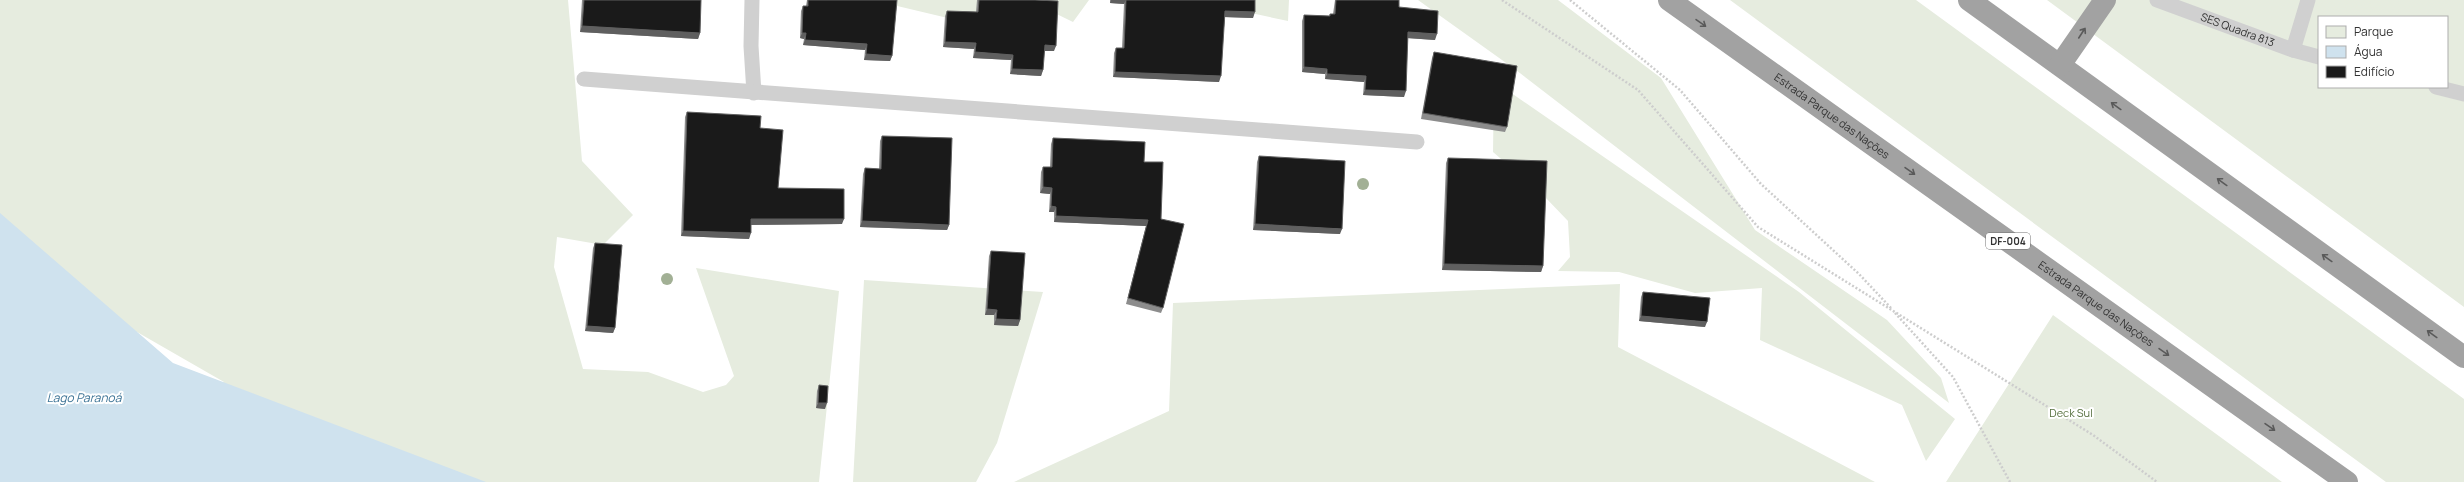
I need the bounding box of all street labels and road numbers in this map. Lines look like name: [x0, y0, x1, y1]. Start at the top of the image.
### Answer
street label: SES Quadra 813: [2199, 9, 2277, 50]
street label: Estrada Parque das Nações: [1772, 69, 1893, 162]
road number: DF-004: [1986, 233, 2030, 249]
street label: Estrada Parque das Nações: [2036, 257, 2157, 350]

